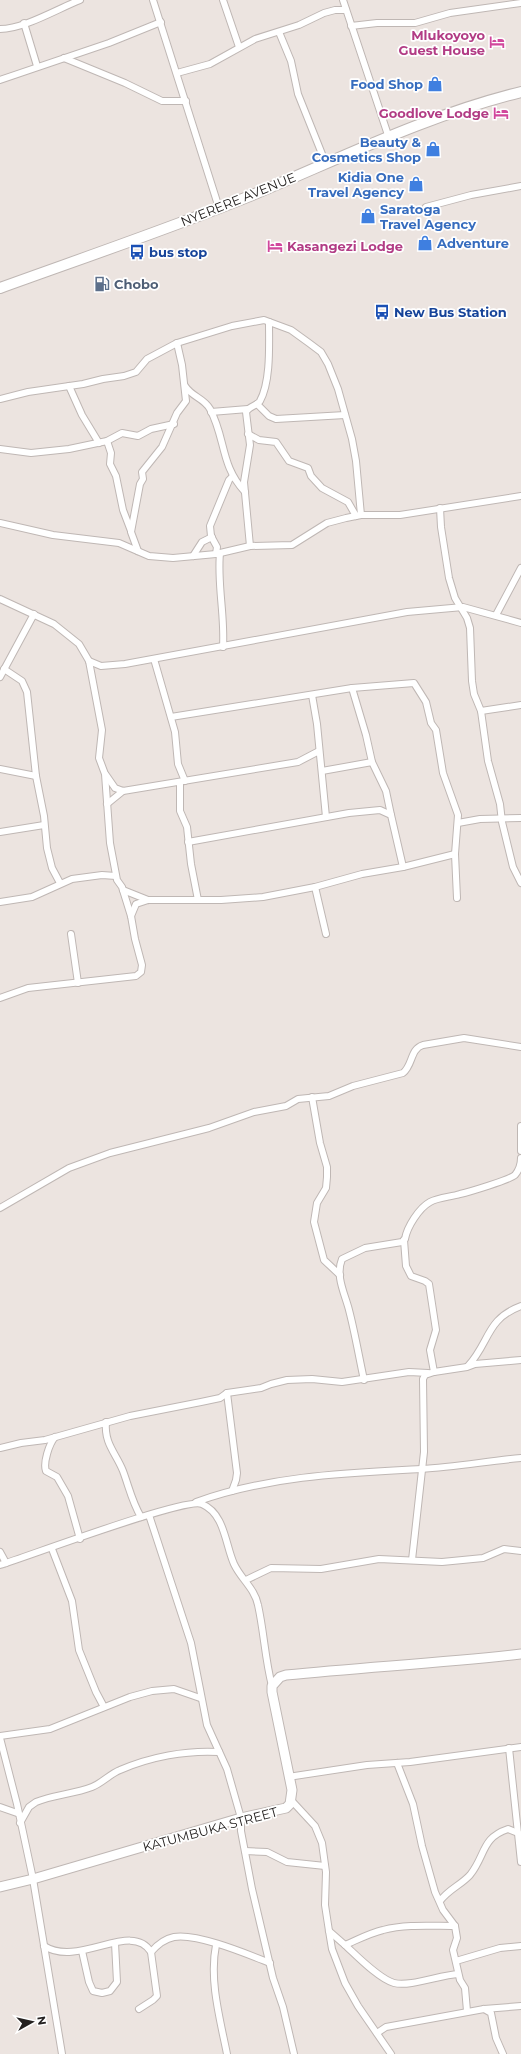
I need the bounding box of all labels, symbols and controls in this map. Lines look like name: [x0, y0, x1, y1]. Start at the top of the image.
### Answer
place label: Mlukoyoyo Guest House: [399, 27, 485, 58]
hotel icon: Mlukoyoyo Guest House: [488, 33, 506, 51]
shop icon: Food Shop: [426, 75, 444, 93]
place label: Food Shop: [350, 76, 423, 92]
hotel icon: Goodlove Lodge: [492, 104, 510, 122]
place label: Goodlove Lodge: [379, 105, 489, 121]
place label: Beauty & Cosmetics Shop: [312, 134, 422, 165]
shop icon: Beauty & Cosmetics Shop: [424, 140, 442, 158]
street label: NYERERE AVENUE: [178, 169, 298, 229]
place label: Kidia One Travel Agency: [308, 169, 404, 200]
shop icon: Kidia One Travel Agency: [407, 175, 425, 193]
place label: Saratoga Travel Agency: [380, 201, 476, 232]
shop icon: Saratoga Travel Agency: [359, 207, 377, 225]
shop icon: Adventure: [416, 234, 434, 252]
place label: Adventure: [436, 235, 509, 251]
hotel icon: Kasangezi Lodge: [266, 237, 284, 255]
place label: Kasangezi Lodge: [287, 238, 403, 254]
bus stop icon: bus stop: [128, 243, 146, 261]
place label: bus stop: [149, 244, 207, 260]
fuel station icon: Chobo: [93, 275, 111, 293]
place label: Chobo: [114, 276, 159, 292]
bus stop icon: New Bus Station: [373, 303, 391, 321]
place label: New Bus Station: [394, 304, 507, 320]
street label: KATUMBUKA STREET: [141, 1803, 280, 1855]
north arrow: [12, 2002, 52, 2042]
text: N: [34, 2015, 49, 2026]

